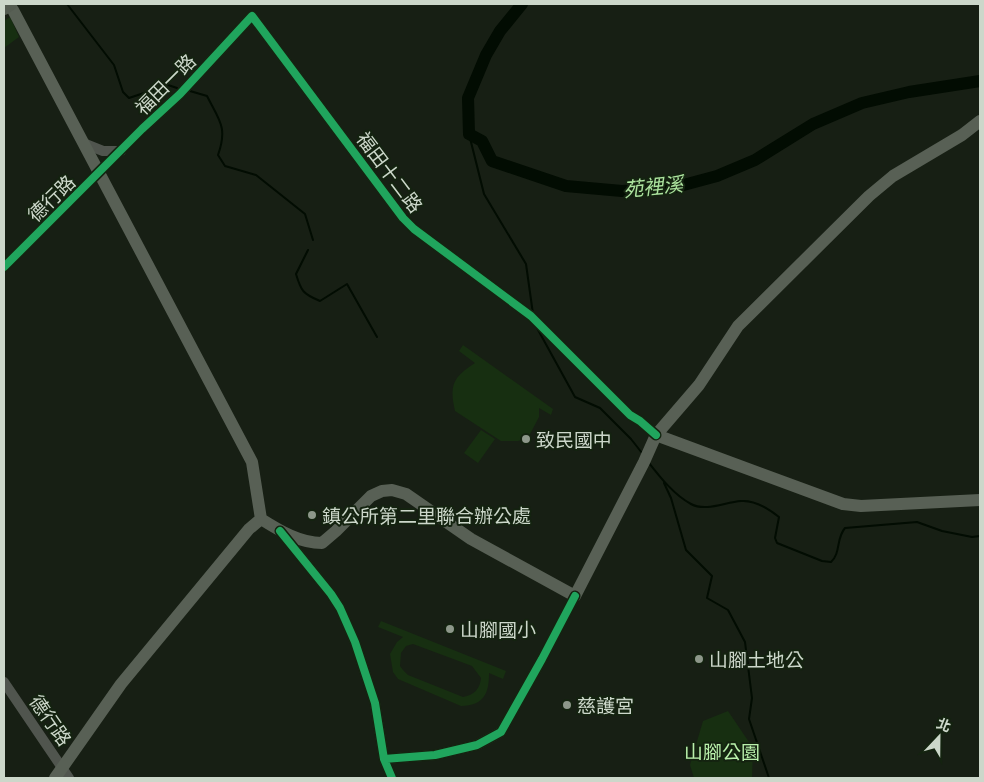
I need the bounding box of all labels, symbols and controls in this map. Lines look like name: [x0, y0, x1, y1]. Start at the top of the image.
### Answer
street label: 福田一路: [130, 49, 200, 119]
street label: 福田十二路: [352, 127, 428, 217]
street label: 德行路: [23, 170, 79, 226]
water label: 苑裡溪: [622, 171, 687, 201]
place label: 致民國中: [536, 428, 612, 451]
marker: 致民國中: [520, 433, 532, 445]
place label: 鎮公所第二里聯合辦公處: [322, 504, 531, 527]
marker: 鎮公所第二里聯合辦公處: [306, 509, 318, 521]
place label: 山腳國小: [460, 618, 536, 641]
marker: 山腳國小: [444, 623, 456, 635]
place label: 山腳土地公: [709, 648, 804, 671]
marker: 山腳土地公: [693, 653, 705, 665]
street label: 德行路: [25, 690, 77, 750]
place label: 慈護宮: [577, 694, 634, 717]
marker: 慈護宮: [561, 699, 573, 711]
north arrow: [914, 712, 964, 762]
text: 北: [934, 714, 954, 735]
park label: 山腳公園: [684, 740, 760, 763]

